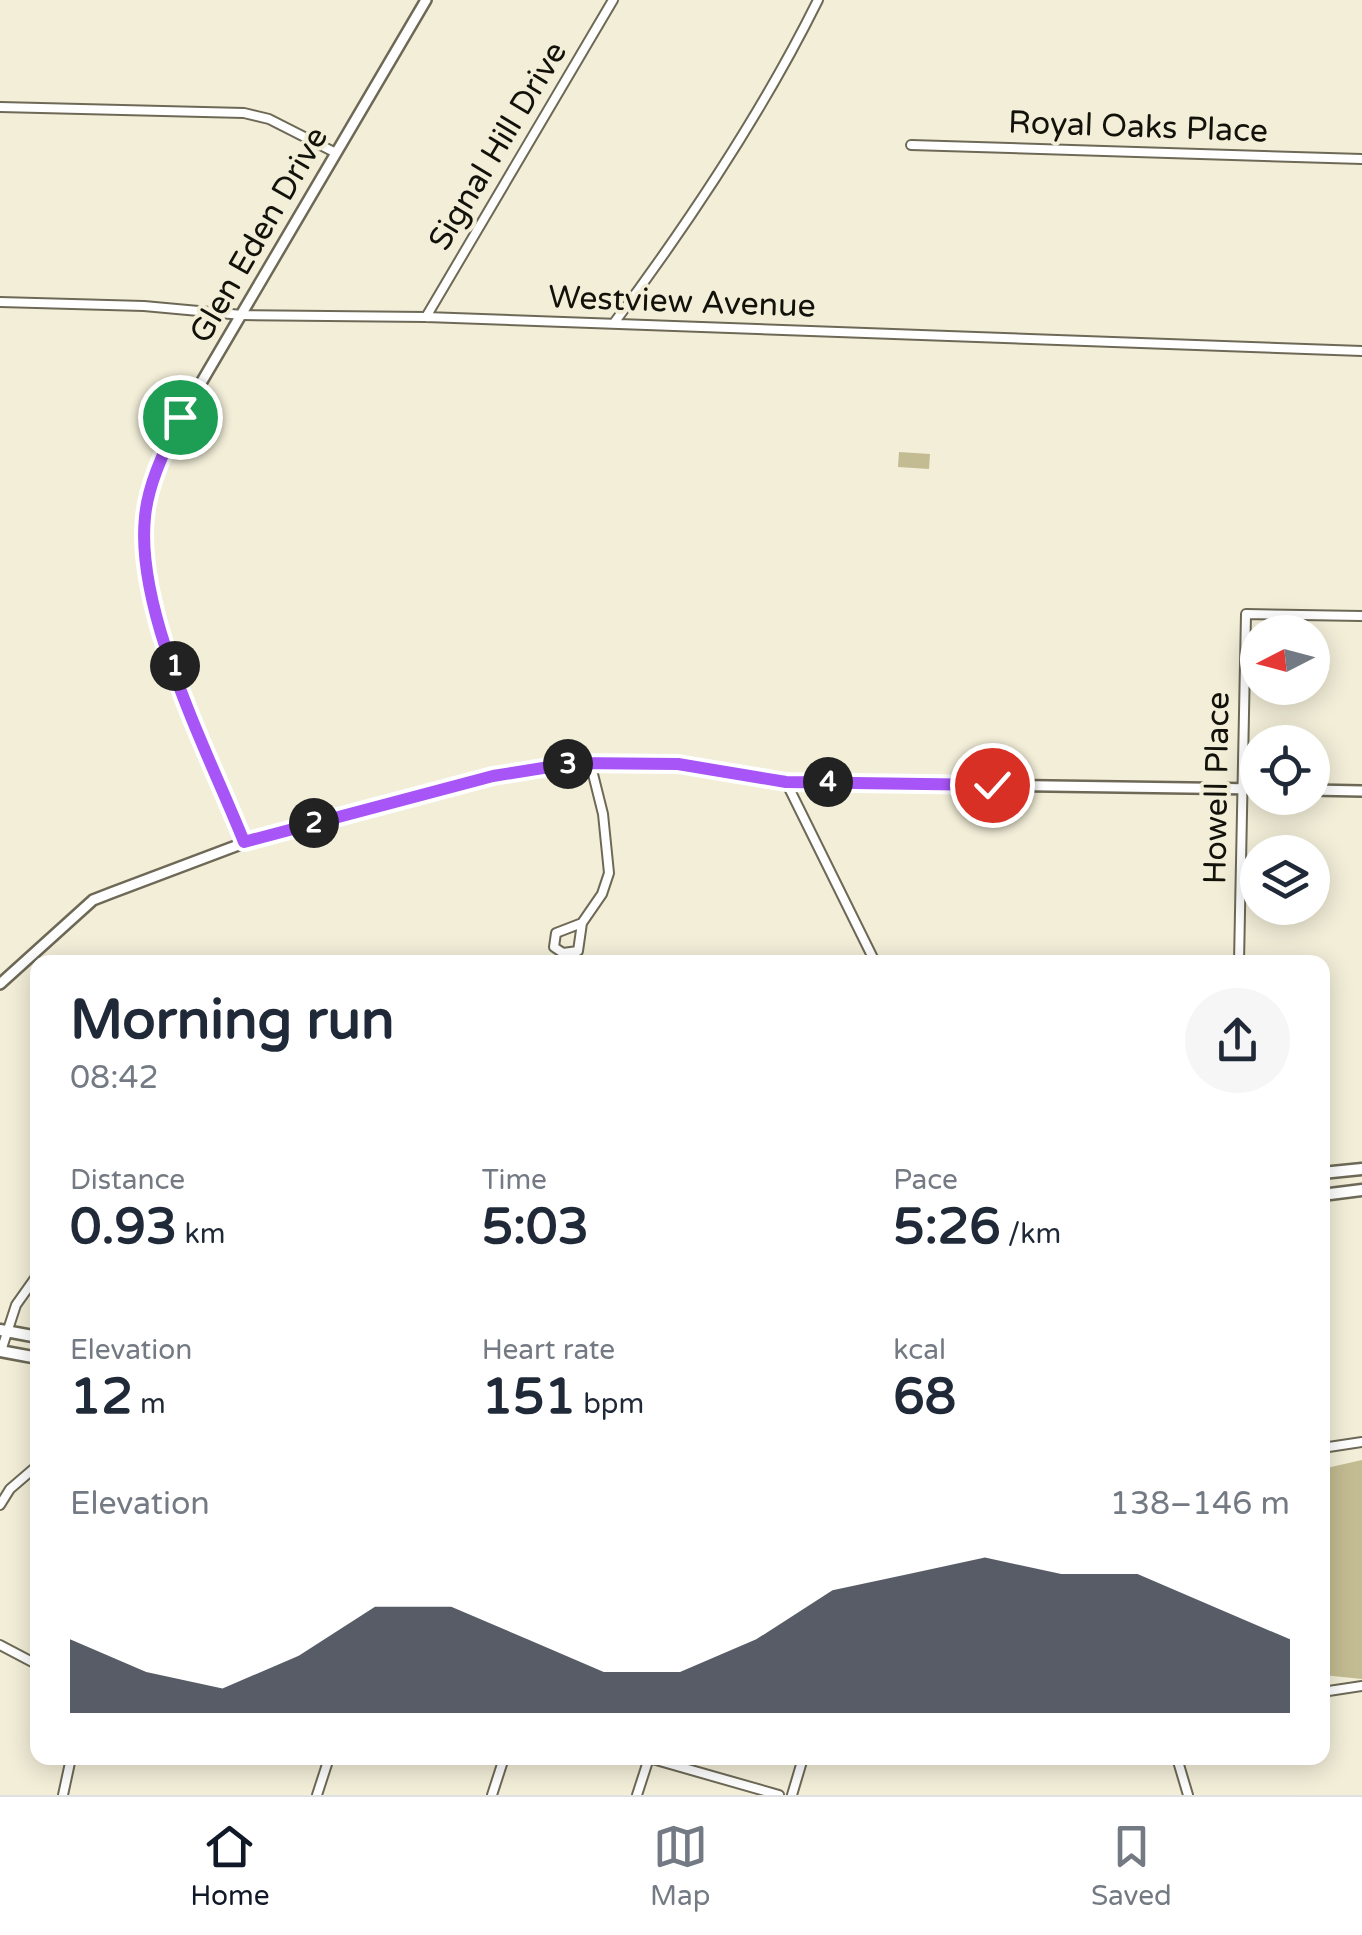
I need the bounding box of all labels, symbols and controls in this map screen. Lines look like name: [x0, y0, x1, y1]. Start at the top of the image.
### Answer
street label: Signal Hill Drive: [421, 35, 575, 257]
street label: Royal Oaks Place: [1007, 103, 1269, 151]
street label: Glen Eden Drive: [182, 120, 336, 350]
street label: Westview Avenue: [548, 278, 816, 326]
pin: [138, 375, 223, 460]
icon: arrive: [153, 390, 208, 445]
north arrow: [1240, 615, 1330, 705]
map controls: [1240, 615, 1330, 925]
pin: 1: [150, 641, 200, 691]
text: 1: [166, 649, 184, 683]
street label: Howell Place: [1196, 691, 1238, 885]
button: locate: [1240, 725, 1330, 815]
pin: 3: [543, 739, 593, 789]
pin: [950, 743, 1035, 828]
text: 3: [559, 747, 577, 781]
pin: 4: [803, 757, 853, 807]
icon: check: [965, 758, 1020, 813]
text: 4: [819, 765, 837, 799]
pin: 2: [289, 798, 339, 848]
text: 2: [305, 806, 323, 840]
button: layers: [1240, 835, 1330, 925]
text: Morning run: [70, 988, 395, 1054]
button: share: [1185, 988, 1290, 1093]
text: 08:42: [70, 1059, 159, 1097]
text: Distance: [70, 1163, 185, 1197]
text: Time: [482, 1163, 547, 1197]
text: Pace: [893, 1163, 958, 1197]
text: 0.93: [70, 1197, 177, 1257]
text: 5:03: [482, 1197, 589, 1257]
text: 5:26: [893, 1197, 1001, 1257]
text: km: [177, 1217, 225, 1251]
text: /km: [1001, 1217, 1061, 1251]
text: Elevation: [70, 1333, 192, 1367]
text: Heart rate: [482, 1333, 615, 1367]
text: kcal: [893, 1333, 946, 1367]
text: 12: [70, 1367, 133, 1427]
text: 151: [482, 1367, 576, 1427]
text: 68: [893, 1367, 956, 1427]
text: m: [133, 1387, 166, 1421]
text: bpm: [576, 1387, 644, 1421]
text: Elevation: [70, 1485, 210, 1523]
text: 138–146 m: [1110, 1485, 1290, 1523]
tab: Home: [190, 1819, 270, 1913]
tab: Map: [650, 1819, 710, 1913]
tab: Saved: [1091, 1819, 1172, 1913]

